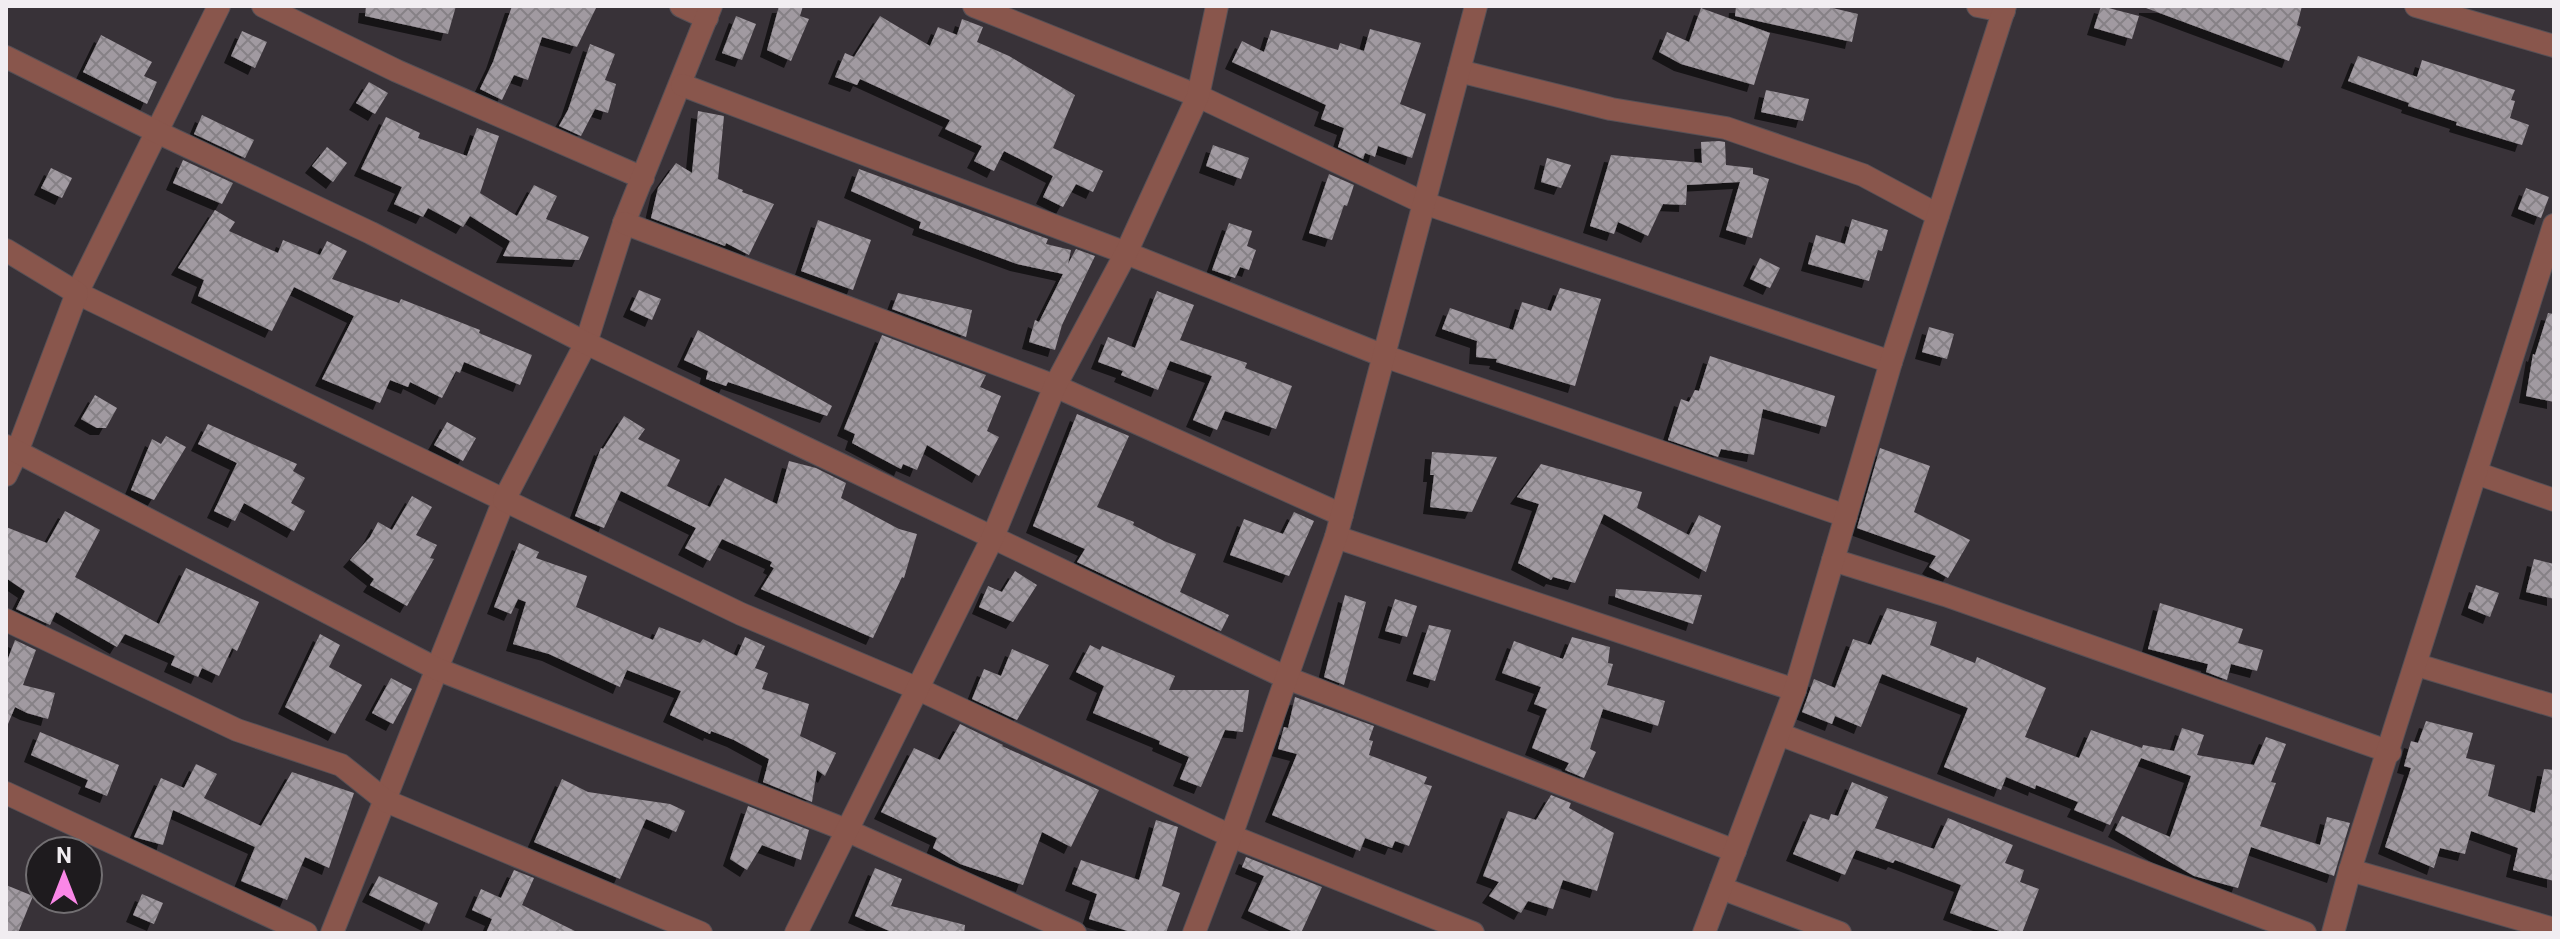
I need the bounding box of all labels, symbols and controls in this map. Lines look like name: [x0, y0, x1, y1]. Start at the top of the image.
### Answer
north arrow: [24, 835, 104, 915]
text: N: [56, 843, 72, 868]

